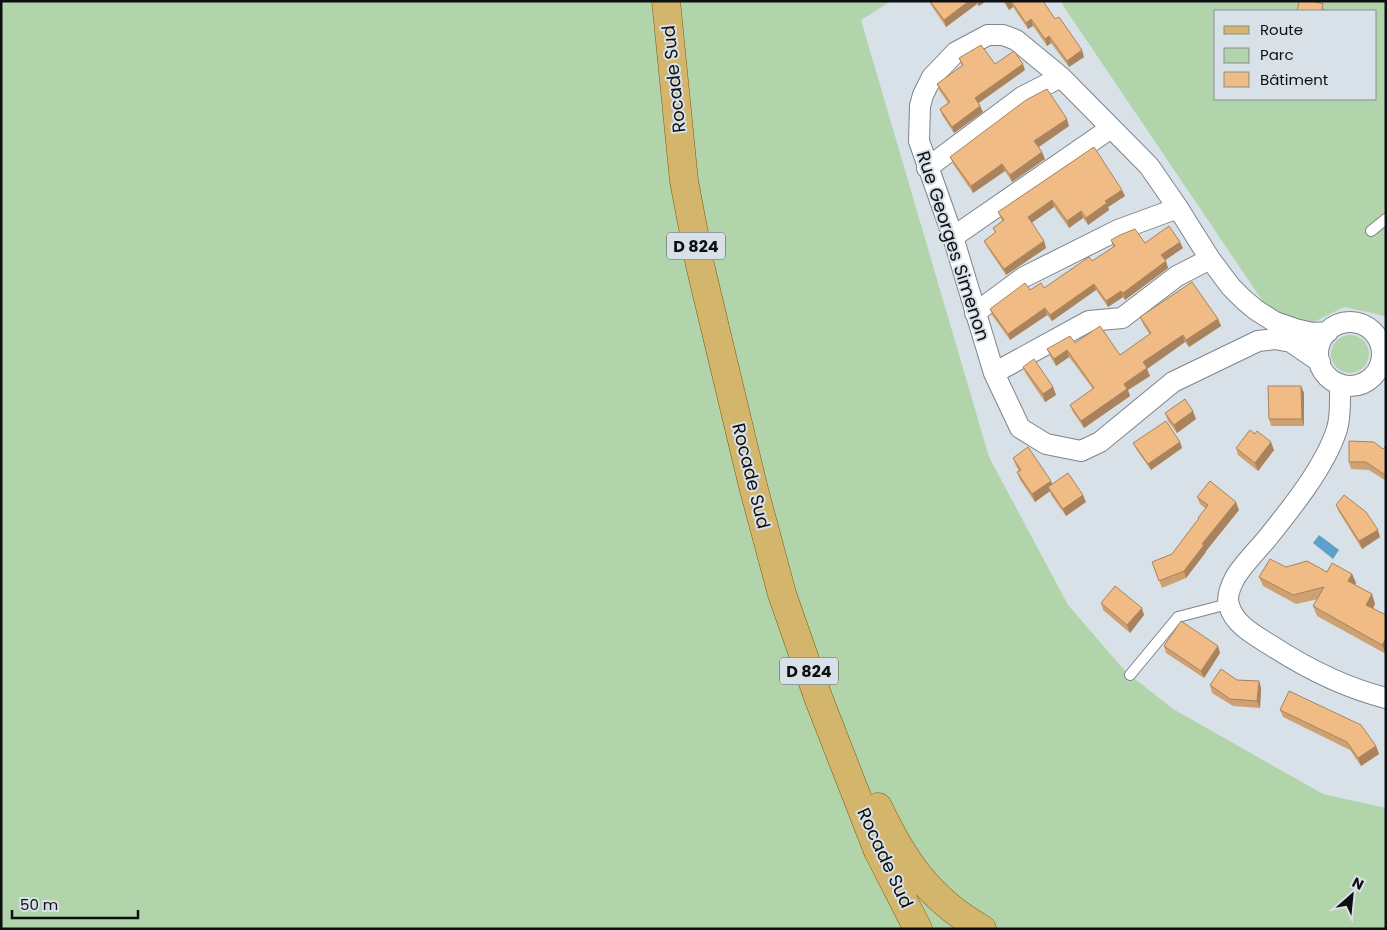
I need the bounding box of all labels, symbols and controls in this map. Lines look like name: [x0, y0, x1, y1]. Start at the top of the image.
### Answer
legend: [1214, 10, 1377, 100]
text: Route: [1260, 19, 1303, 40]
street label: Rocade Sud: [655, 24, 692, 134]
text: Parc: [1260, 44, 1294, 65]
text: Bâtiment: [1260, 69, 1328, 90]
street label: Rue Georges Simenon: [911, 148, 996, 344]
road number: D 824: [667, 232, 725, 260]
street label: Rocade Sud: [726, 420, 777, 531]
road number: D 824: [780, 658, 838, 684]
street label: Rocade Sud: [851, 804, 920, 912]
north arrow: [1327, 870, 1377, 920]
text: N: [1349, 872, 1367, 895]
scale bar: [12, 888, 139, 920]
text: 50 m: [20, 894, 58, 915]

